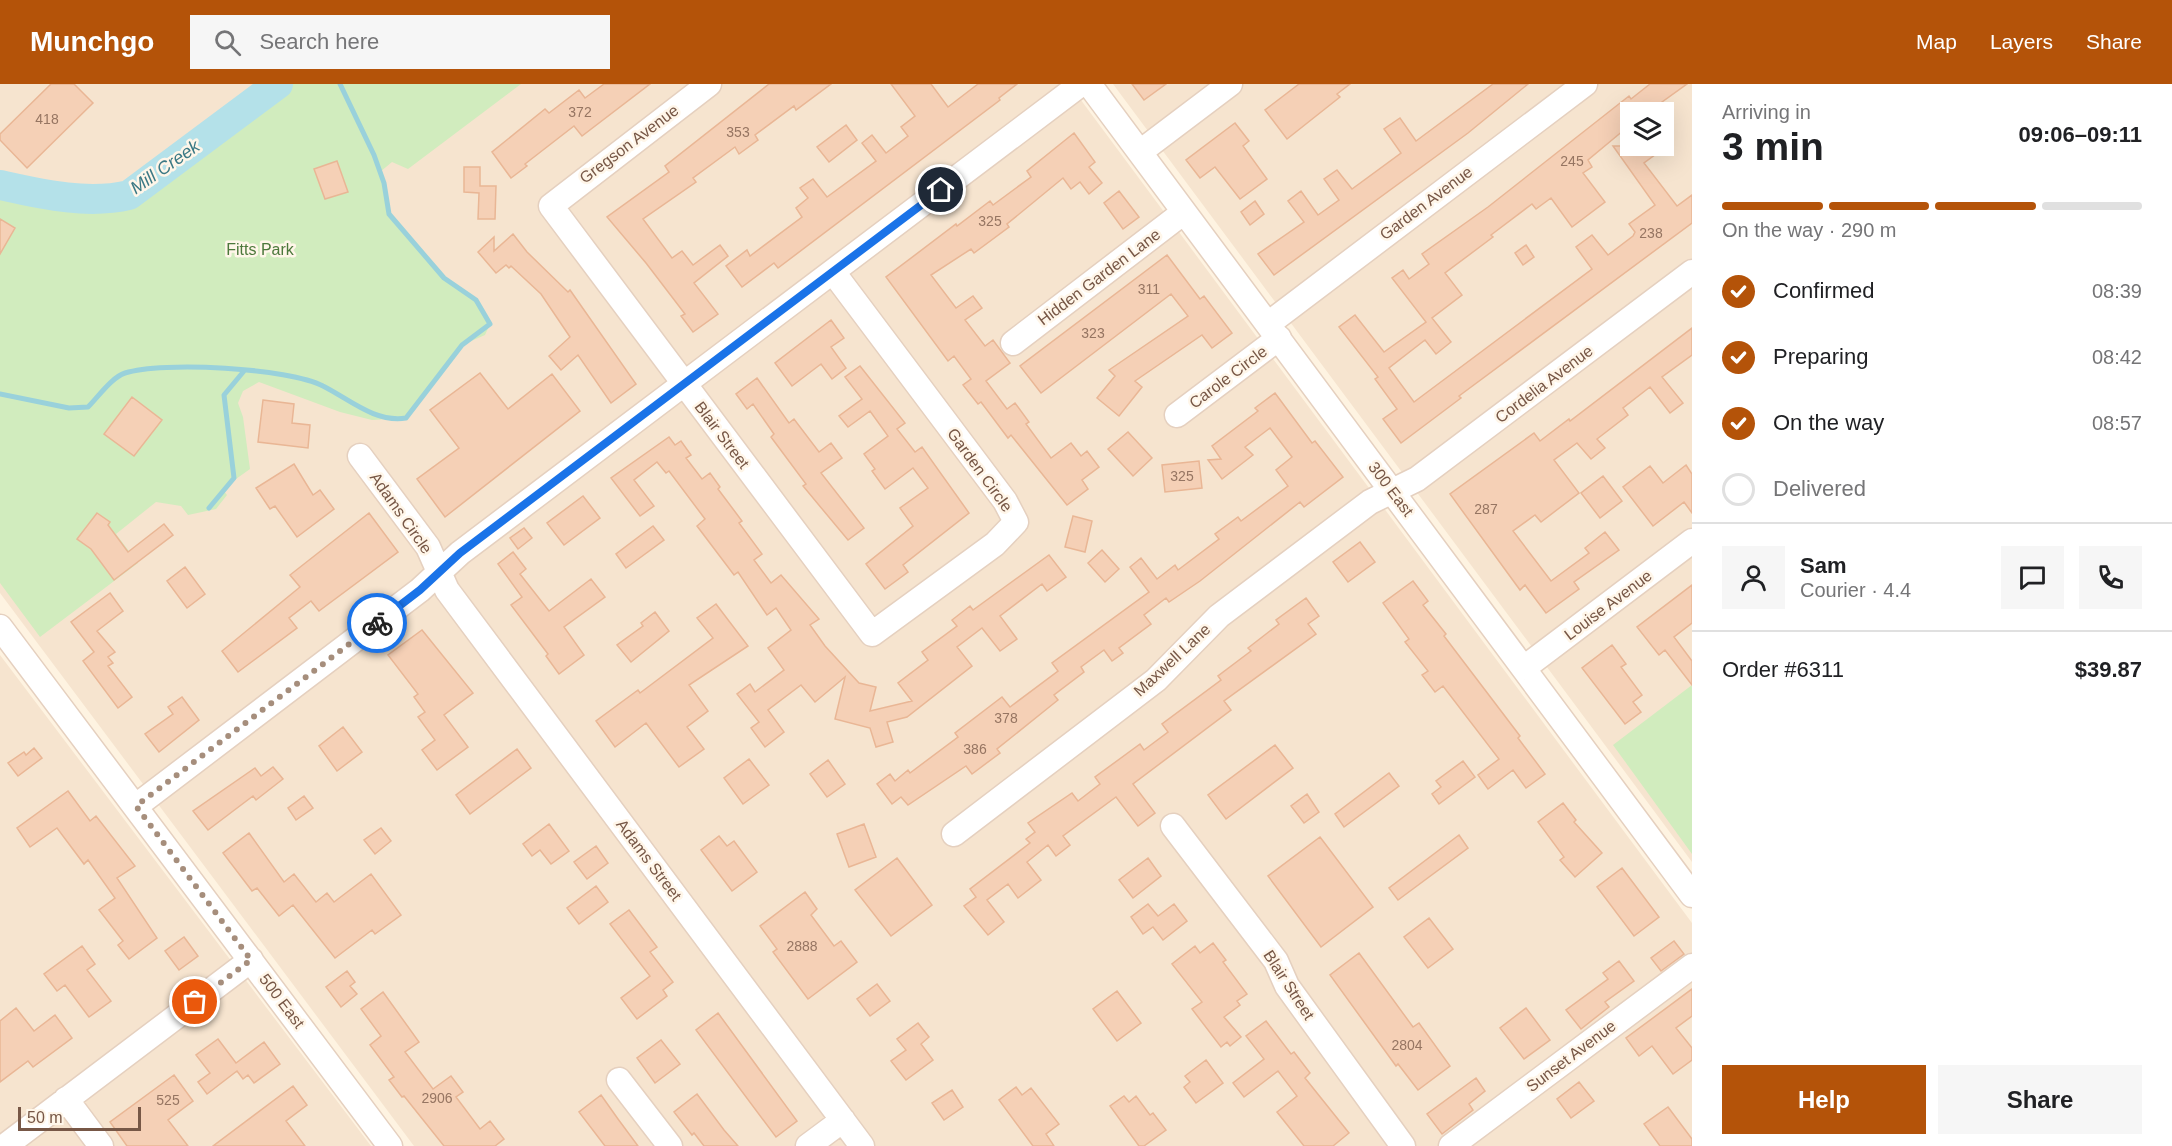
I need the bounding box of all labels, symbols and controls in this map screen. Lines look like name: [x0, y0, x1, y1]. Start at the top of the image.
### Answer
search box: [190, 15, 610, 69]
text: Munchgo: [30, 26, 154, 57]
icon: search: [211, 26, 244, 59]
text: Search here: [259, 29, 379, 54]
text: Map: [1916, 30, 1957, 53]
text: Layers: [1990, 30, 2053, 53]
text: Share: [2086, 30, 2142, 53]
street label: Gregson Avenue: [576, 101, 682, 187]
text: Arriving in: [1722, 101, 1811, 123]
map controls: [1620, 102, 1674, 156]
button: layers: [1620, 102, 1674, 156]
house number: 372: [568, 104, 592, 120]
house number: 418: [35, 111, 59, 127]
text: 09:06–09:11: [2018, 122, 2142, 147]
house number: 353: [726, 124, 750, 140]
text: 3 min: [1722, 125, 1824, 168]
water label: Mill Creek: [126, 135, 204, 198]
house number: 245: [1560, 153, 1584, 169]
street label: Garden Avenue: [1377, 163, 1475, 243]
pin: [915, 164, 966, 215]
icon: home: [924, 173, 957, 206]
house number: 325: [978, 213, 1002, 229]
text: On the way · 290 m: [1722, 219, 1897, 241]
street label: Hidden Garden Lane: [1035, 225, 1164, 328]
house number: 238: [1639, 225, 1663, 241]
park label: Fitts Park: [226, 241, 295, 258]
icon: check: [1722, 275, 1755, 308]
text: Confirmed: [1773, 278, 1874, 303]
text: 08:39: [2092, 280, 2142, 302]
house number: 311: [1138, 281, 1160, 297]
house number: 323: [1081, 325, 1105, 341]
icon: check: [1722, 341, 1755, 374]
street label: Carole Circle: [1186, 342, 1270, 412]
street label: Cordelia Avenue: [1492, 342, 1596, 426]
text: Preparing: [1773, 344, 1868, 369]
text: 08:42: [2092, 346, 2142, 368]
street label: Blair Street: [691, 398, 753, 472]
icon: check: [1722, 407, 1755, 440]
text: On the way: [1773, 410, 1884, 435]
text: 08:57: [2092, 412, 2142, 434]
street label: Garden Circle: [944, 425, 1016, 515]
street label: 300 East: [1365, 459, 1417, 520]
house number: 325: [1170, 468, 1194, 484]
street label: Adams Circle: [367, 469, 435, 557]
text: Delivered: [1773, 476, 1866, 501]
house number: 287: [1474, 501, 1498, 517]
button: person: [1722, 546, 1785, 609]
button: chat: [2001, 546, 2064, 609]
button: phone: [2079, 546, 2142, 609]
text: Sam: [1800, 553, 1846, 578]
street label: Louise Avenue: [1561, 567, 1655, 643]
text: Courier · 4.4: [1800, 579, 1911, 601]
courier: [347, 593, 407, 653]
icon: bike: [361, 607, 394, 640]
street label: Maxwell Lane: [1130, 620, 1214, 700]
text: Order #6311: [1722, 657, 1844, 682]
text: $39.87: [2075, 657, 2142, 682]
house number: 378: [994, 710, 1018, 726]
house number: 386: [963, 741, 987, 757]
street label: Adams Street: [613, 816, 685, 904]
house number: 2888: [786, 938, 818, 954]
street label: Blair Street: [1260, 947, 1318, 1023]
street label: 500 East: [256, 971, 308, 1032]
pin: [169, 976, 220, 1027]
icon: bag: [178, 985, 211, 1018]
street label: Sunset Avenue: [1523, 1017, 1619, 1095]
house number: 2804: [1391, 1037, 1423, 1053]
button: Help: [1722, 1065, 1926, 1134]
button: Share: [1938, 1065, 2142, 1134]
house number: 2906: [421, 1090, 453, 1106]
house number: 525: [156, 1092, 180, 1108]
scale bar: [18, 1104, 141, 1132]
text: 50 m: [27, 1109, 63, 1126]

